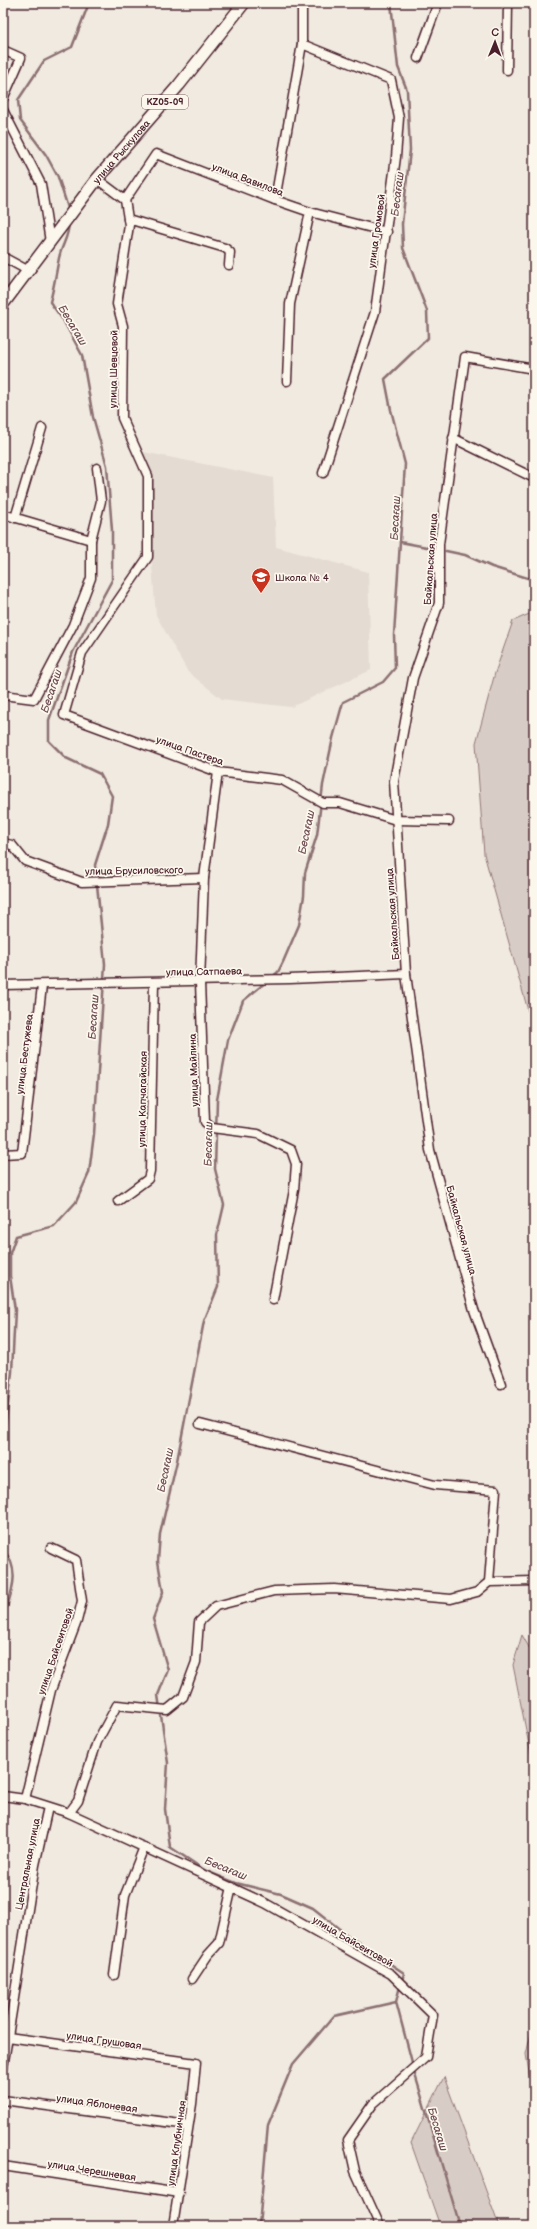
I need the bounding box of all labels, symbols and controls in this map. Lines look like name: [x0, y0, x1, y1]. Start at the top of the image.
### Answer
north arrow: [475, 22, 515, 62]
text: С: [491, 26, 499, 39]
road number: KZ05-09: [142, 95, 188, 109]
street label: улица Рыскулова: [91, 118, 153, 186]
street label: улица Вавилова: [210, 161, 285, 199]
water label: Бесағаш: [388, 171, 407, 217]
street label: улица Громовой: [366, 193, 388, 269]
water label: Бесагаш: [55, 303, 90, 348]
street label: улица Шевцовой: [107, 330, 121, 408]
water label: Бесағаш: [388, 495, 403, 541]
street label: Байкальская улица: [422, 513, 440, 605]
school or university icon: Школа № 4: [250, 566, 272, 594]
place label: Школа № 4: [275, 572, 329, 584]
water label: Бесагаш: [38, 667, 65, 715]
street label: улица Пастера: [154, 734, 225, 768]
water label: Бесағаш: [295, 808, 318, 855]
street label: улица Брусиловского: [85, 864, 183, 878]
street label: Байкальская улица: [384, 867, 402, 960]
street label: улица Сатпаева: [166, 965, 242, 979]
water label: Бесагаш: [85, 994, 102, 1040]
street label: улица Бестужева: [14, 1013, 36, 1095]
street label: улица Майлина: [187, 1033, 201, 1107]
street label: улица Капчагайская: [136, 1050, 150, 1147]
water label: Бесағаш: [202, 1121, 215, 1166]
street label: Байкальская улица: [443, 1184, 479, 1276]
water label: Бесағаш: [154, 1446, 177, 1493]
street label: улица Байсеитовой: [35, 1606, 76, 1696]
street label: Центральная улица: [13, 1817, 43, 1911]
water label: Бесағаш: [203, 1854, 249, 1883]
street label: улица Байсеитовой: [310, 1914, 395, 1970]
street label: улица Грушовая: [66, 2030, 143, 2052]
street label: улица Яблоневая: [56, 2092, 139, 2116]
street label: улица Клубничная: [165, 2099, 189, 2187]
water label: Бесағаш: [425, 2106, 450, 2153]
street label: улица Черешневая: [47, 2158, 137, 2184]

